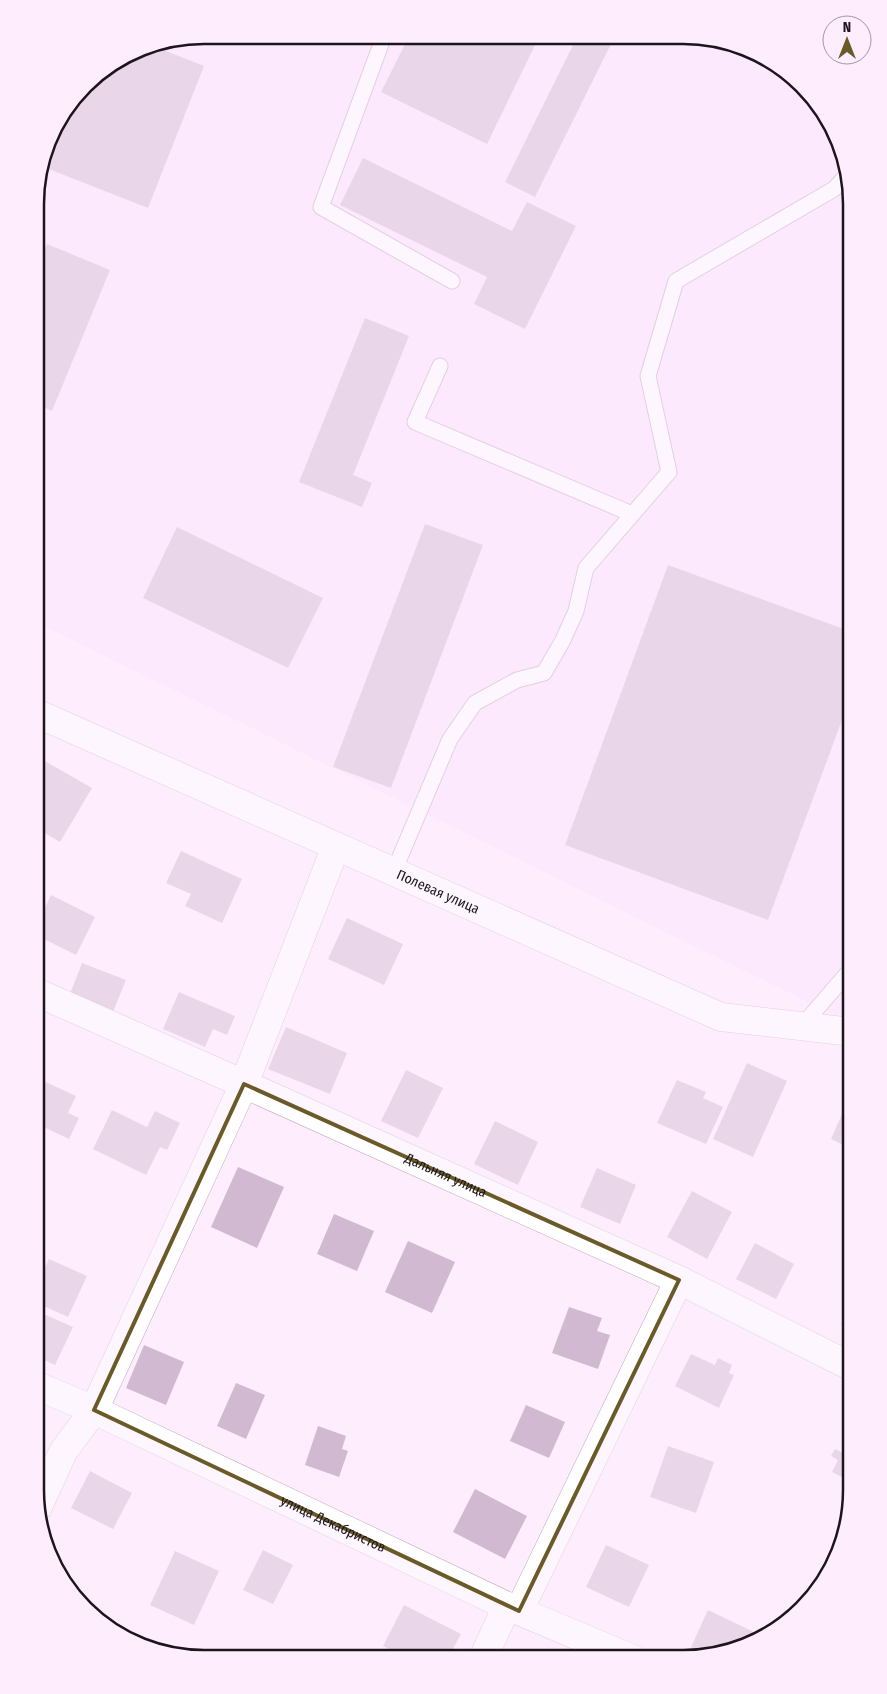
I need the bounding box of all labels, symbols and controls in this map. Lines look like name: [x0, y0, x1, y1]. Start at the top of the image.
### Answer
north arrow: [822, 15, 872, 65]
text: N: [843, 19, 851, 36]
street label: Полевая улица: [394, 866, 482, 918]
street label: Дальняя улица: [401, 1149, 490, 1201]
street label: улица Декабристов: [278, 1492, 388, 1556]

